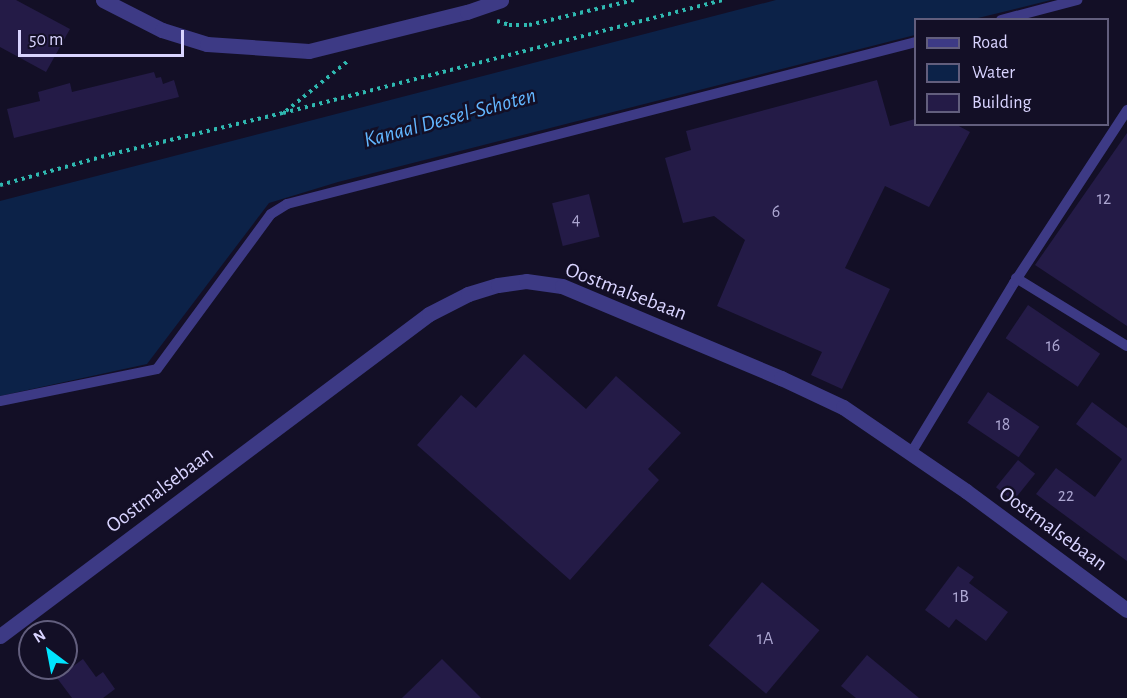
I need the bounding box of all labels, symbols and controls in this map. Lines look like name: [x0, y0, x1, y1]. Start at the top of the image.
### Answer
scale bar: [21, 18, 188, 56]
legend: [914, 18, 1109, 126]
text: 50 m: [29, 31, 63, 49]
text: Road: [972, 34, 1008, 52]
text: Water: [972, 64, 1015, 82]
water label: Kanaal Dessel-Schoten: [361, 82, 539, 154]
text: Building: [972, 94, 1031, 112]
house number: 12: [1097, 188, 1111, 210]
house number: 6: [772, 201, 780, 223]
house number: 4: [572, 209, 580, 231]
street label: Oostmalsebaan: [562, 257, 690, 327]
house number: 16: [1046, 335, 1060, 357]
house number: 18: [996, 414, 1010, 436]
street label: Oostmalsebaan: [101, 441, 219, 539]
street label: Oostmalsebaan: [994, 481, 1112, 577]
house number: 22: [1058, 485, 1074, 507]
house number: 1B: [953, 586, 969, 608]
north arrow: [18, 620, 78, 680]
text: N: [31, 627, 48, 646]
house number: 1A: [757, 628, 773, 650]

